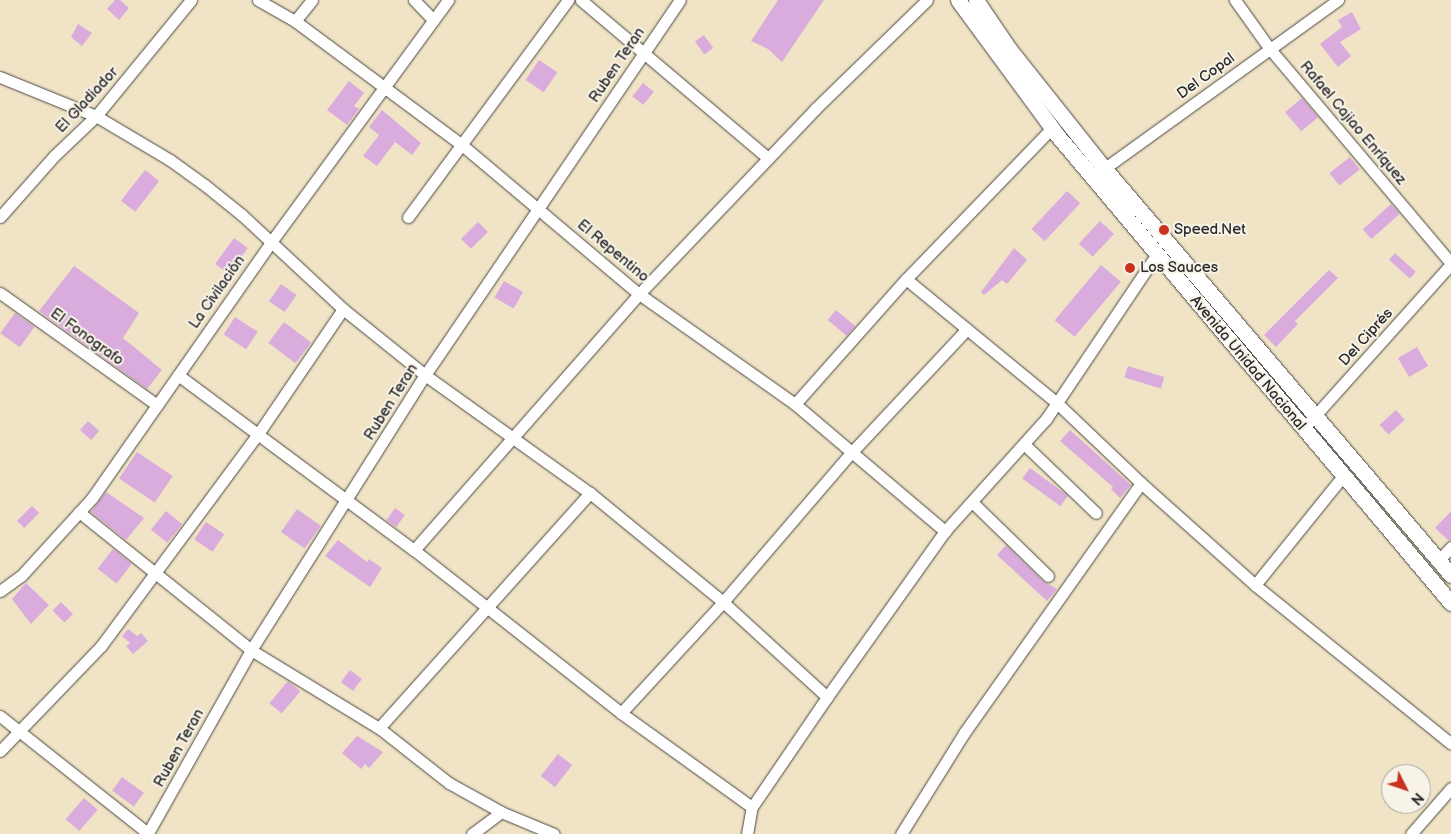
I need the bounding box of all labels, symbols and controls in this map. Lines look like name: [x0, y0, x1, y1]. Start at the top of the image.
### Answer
street label: Ruben Teran: [585, 24, 649, 106]
street label: Del Copal: [1174, 49, 1238, 103]
street label: Rafael Cajiao Enríquez: [1296, 58, 1410, 188]
street label: El Gladiador: [52, 63, 122, 137]
street label: El Repentino: [574, 216, 652, 286]
place label: Speed.Net: [1174, 221, 1246, 239]
marker: Speed.Net: [1158, 224, 1170, 236]
street label: La Civilación: [185, 252, 249, 332]
place label: Los Sauces: [1140, 259, 1218, 277]
marker: Los Sauces: [1124, 262, 1136, 274]
street label: Avenida Unidad Nacional: [1186, 292, 1310, 434]
street label: El Fonografo: [47, 304, 127, 370]
street label: Del Ciprés: [1335, 304, 1397, 370]
street label: Ruben Teran: [360, 360, 422, 444]
street label: Ruben Teran: [150, 705, 208, 791]
north arrow: [1381, 764, 1431, 814]
text: N: [1407, 789, 1427, 808]

